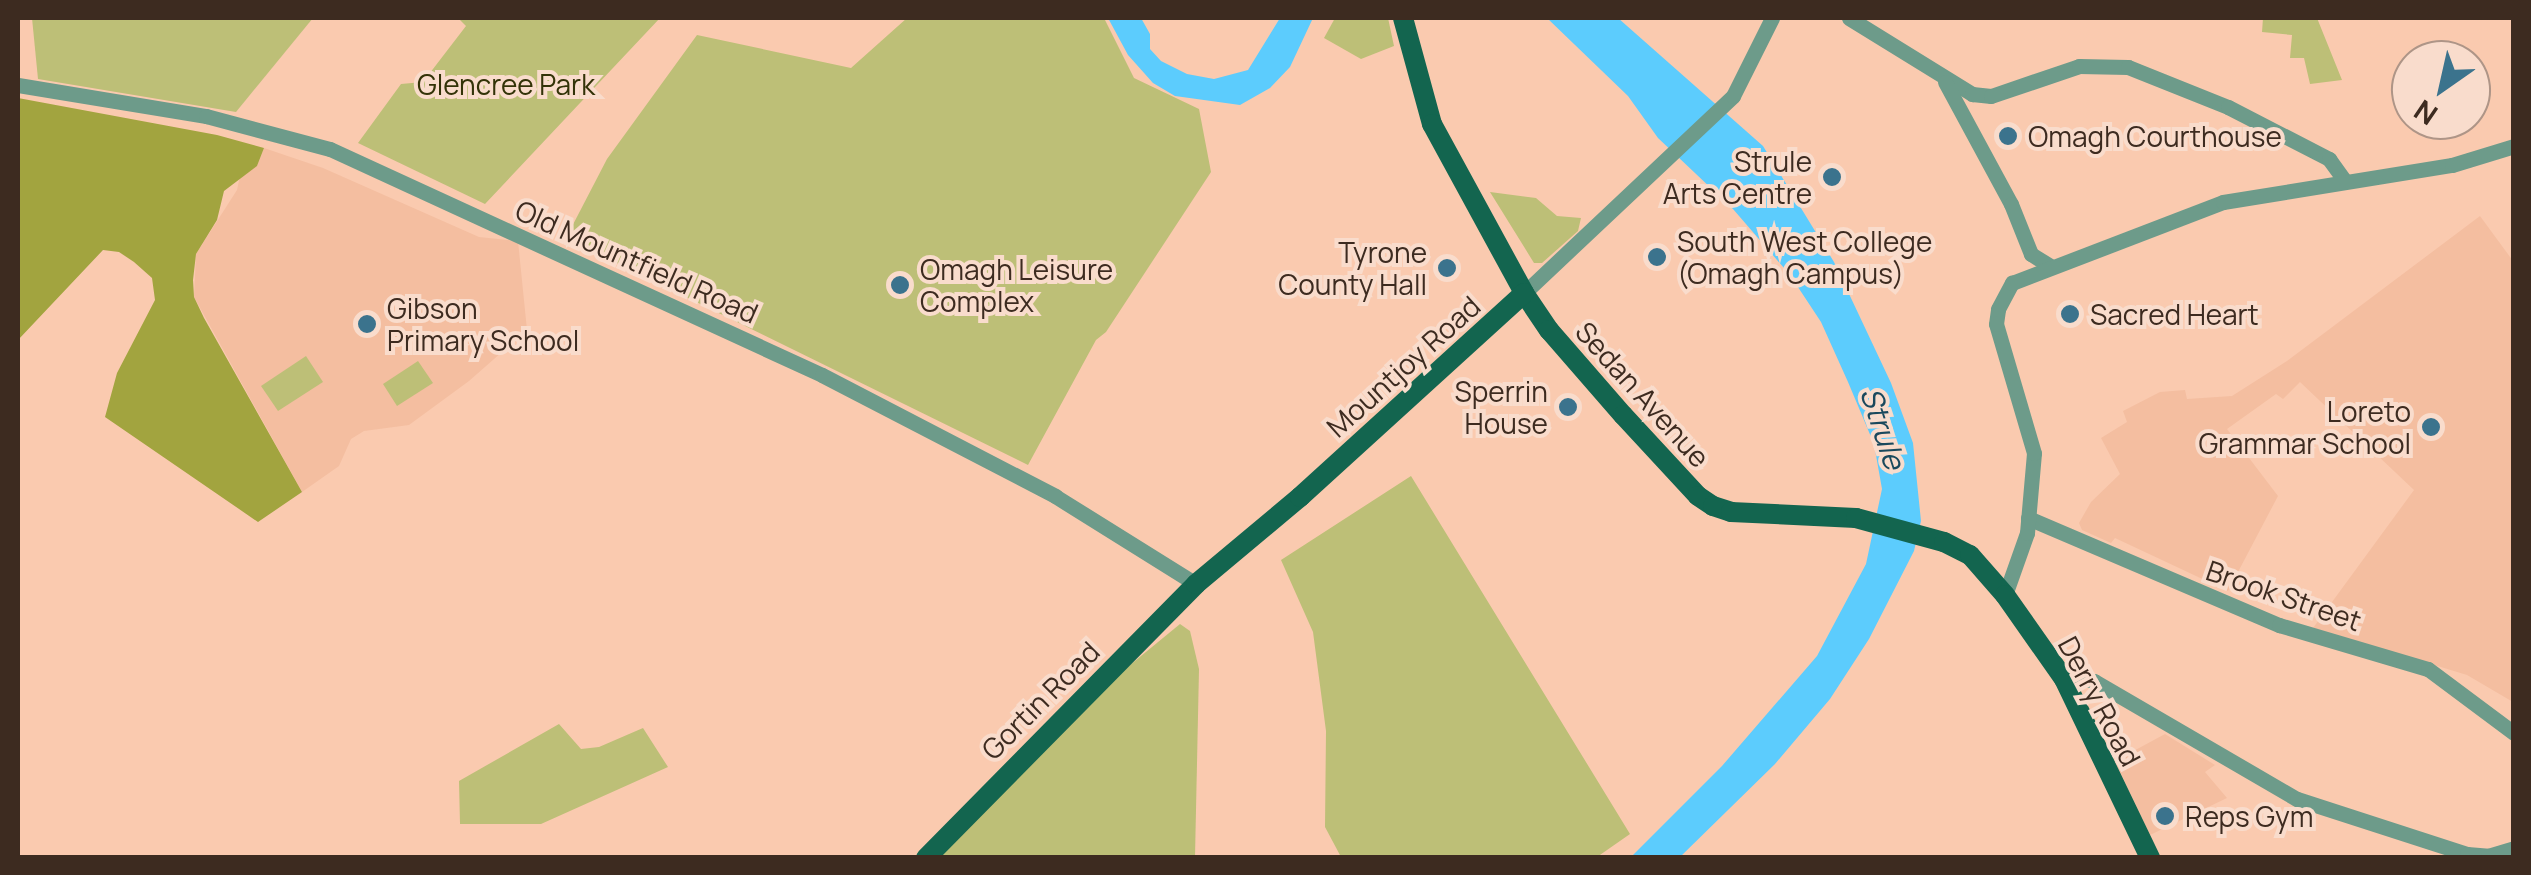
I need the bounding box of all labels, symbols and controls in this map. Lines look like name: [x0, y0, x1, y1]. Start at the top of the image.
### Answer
north arrow: [2391, 40, 2491, 140]
park label: Glencree Park: [417, 67, 595, 101]
text: N: [2406, 92, 2444, 135]
place label: Omagh Courthouse: [2028, 119, 2282, 153]
marker: Omagh Courthouse: [1997, 125, 2019, 147]
place label: Strule Arts Centre: [1663, 144, 1812, 210]
marker: Strule Arts Centre: [1821, 166, 1843, 188]
street label: Old Mountfield Road: [511, 192, 763, 330]
place label: South West College (Omagh Campus): [1677, 224, 1932, 290]
place label: Tyrone County Hall: [1278, 235, 1427, 301]
marker: South West College (Omagh Campus): [1646, 246, 1668, 268]
place label: Omagh Leisure Complex: [920, 252, 1113, 318]
marker: Tyrone County Hall: [1436, 257, 1458, 279]
marker: Omagh Leisure Complex: [889, 274, 911, 296]
street label: Mountjoy Road: [1320, 289, 1486, 443]
place label: Gibson Primary School: [387, 291, 579, 357]
place label: Sacred Heart: [2090, 297, 2259, 331]
marker: Sacred Heart: [2059, 303, 2081, 325]
marker: Gibson Primary School: [356, 313, 378, 335]
street label: Sedan Avenue: [1569, 314, 1717, 474]
place label: Sperrin House: [1454, 374, 1548, 440]
water label: Strule: [1853, 383, 1913, 473]
place label: Loreto Grammar School: [2198, 394, 2411, 460]
marker: Sperrin House: [1557, 396, 1579, 418]
marker: Loreto Grammar School: [2420, 416, 2442, 438]
street label: Brook Street: [2202, 553, 2366, 637]
street label: Derry Road: [2052, 630, 2148, 772]
street label: Gortin Road: [974, 634, 1106, 766]
place label: Reps Gym: [2185, 799, 2314, 833]
marker: Reps Gym: [2154, 805, 2176, 827]

